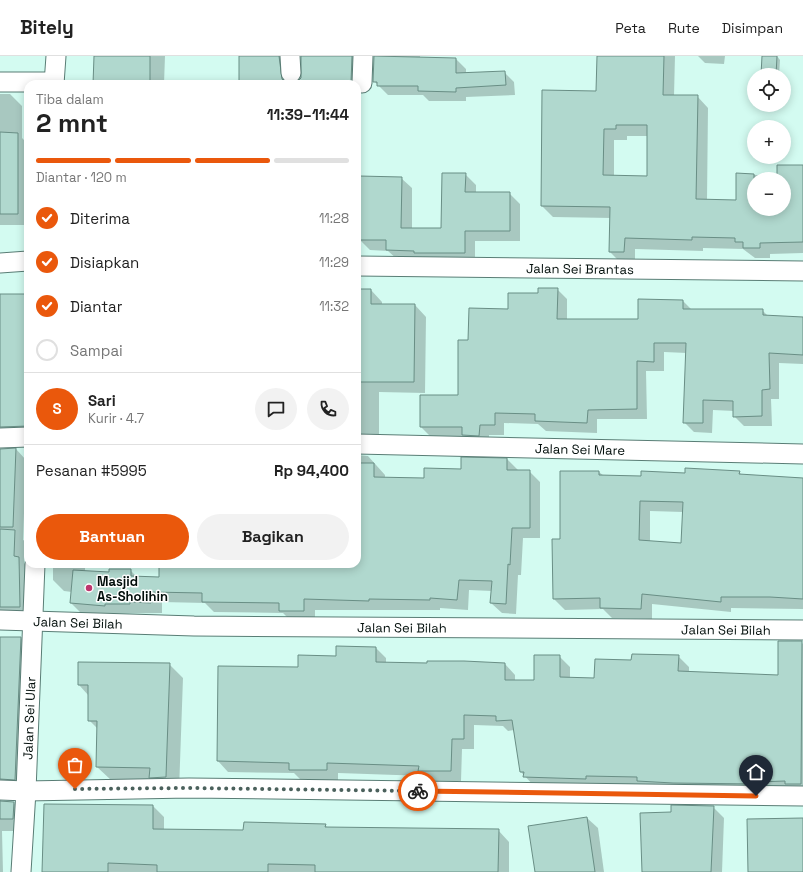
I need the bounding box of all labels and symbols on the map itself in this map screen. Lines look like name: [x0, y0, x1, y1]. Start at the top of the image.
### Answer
street label: Jalan Sei Brantas: [526, 259, 634, 278]
street label: Jalan Sei Mare: [535, 439, 625, 459]
place label: Masjid As-Sholihin: [97, 573, 168, 605]
marker: Masjid As-Sholihin: [84, 583, 94, 593]
street label: Jalan Sei Bilah: [33, 613, 123, 632]
street label: Jalan Sei Bilah: [357, 619, 447, 636]
street label: Jalan Sei Bilah: [681, 621, 771, 638]
street label: Jalan Sei Ular: [19, 676, 39, 760]
pin: [58, 748, 92, 789]
pin: [739, 755, 773, 796]
courier: [398, 771, 438, 811]

